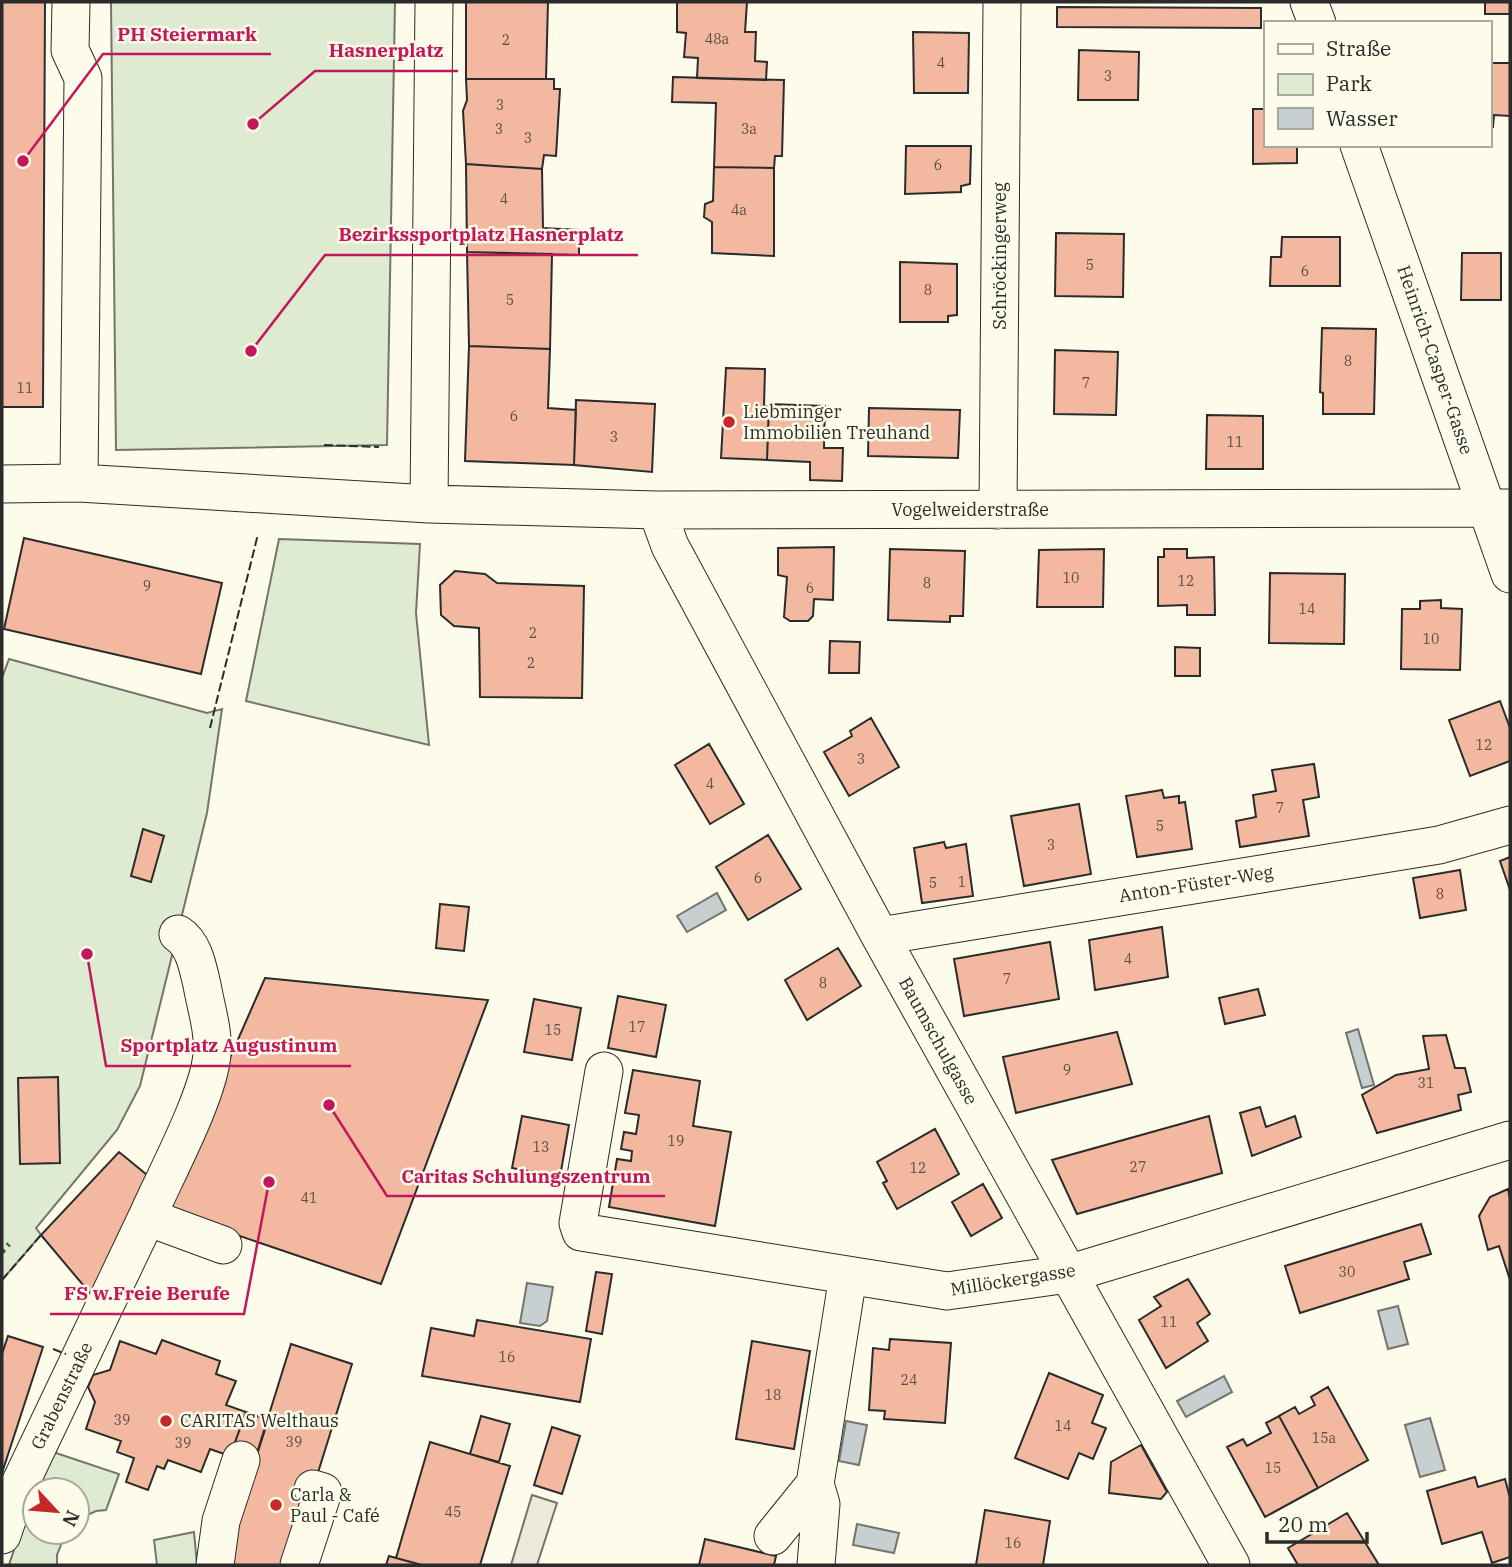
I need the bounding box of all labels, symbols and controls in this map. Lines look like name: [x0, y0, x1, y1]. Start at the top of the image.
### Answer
callout: PH Steiermark: [103, 14, 271, 54]
legend: [1264, 21, 1491, 147]
text: PH Steiermark: [117, 22, 257, 46]
house number: 48a: [705, 30, 730, 48]
callout: Hasnerplatz: [315, 31, 458, 71]
house number: 2: [502, 31, 510, 49]
text: Straße: [1326, 34, 1391, 62]
text: Hasnerplatz: [329, 38, 444, 62]
house number: 4: [937, 54, 945, 72]
house number: 3: [1104, 67, 1112, 85]
text: Park: [1326, 69, 1373, 97]
house number: 3: [496, 96, 504, 114]
text: Wasser: [1326, 104, 1398, 132]
house number: 3: [495, 120, 503, 138]
house number: 3a: [741, 120, 757, 138]
house number: 3: [524, 129, 532, 147]
house number: 6: [934, 156, 942, 174]
street label: Schröckingerweg: [988, 182, 1011, 330]
house number: 4: [500, 190, 508, 208]
house number: 4a: [731, 201, 747, 219]
callout: Bezirkssportplatz Hasnerplatz: [325, 215, 638, 255]
text: Bezirkssportplatz Hasnerplatz: [338, 222, 624, 246]
house number: 5: [1086, 256, 1094, 274]
house number: 6: [1301, 262, 1309, 280]
street label: Heinrich-Casper-Gasse: [1392, 262, 1479, 458]
house number: 8: [924, 281, 932, 299]
house number: 5: [506, 291, 514, 309]
house number: 8: [1344, 352, 1352, 370]
house number: 7: [1082, 374, 1090, 392]
house number: 11: [17, 379, 33, 397]
place label: Liebminger Immobilien Treuhand: [743, 400, 930, 444]
house number: 6: [510, 407, 518, 425]
marker: Liebminger Immobilien Treuhand: [721, 414, 737, 430]
house number: 3: [610, 428, 618, 446]
house number: 11: [1227, 433, 1243, 451]
street label: Vogelweiderstraße: [891, 498, 1049, 521]
house number: 10: [1063, 569, 1079, 587]
house number: 12: [1178, 572, 1194, 590]
house number: 8: [923, 574, 931, 592]
house number: 9: [143, 577, 151, 595]
house number: 6: [806, 579, 814, 597]
house number: 14: [1299, 600, 1315, 618]
house number: 2: [529, 624, 537, 642]
house number: 10: [1423, 630, 1439, 648]
house number: 2: [527, 654, 535, 672]
house number: 12: [1476, 736, 1492, 754]
house number: 3: [857, 750, 865, 768]
house number: 4: [706, 775, 714, 793]
house number: 7: [1276, 799, 1284, 817]
house number: 5: [1156, 817, 1164, 835]
house number: 3: [1047, 836, 1055, 854]
street label: Anton-Füster-Weg: [1117, 860, 1275, 907]
house number: 6: [754, 869, 762, 887]
house number: 1: [958, 873, 966, 891]
house number: 5: [929, 874, 937, 892]
house number: 8: [1436, 885, 1444, 903]
house number: 4: [1124, 950, 1132, 968]
house number: 7: [1003, 970, 1011, 988]
street label: Baumschulgasse: [894, 973, 983, 1109]
house number: 8: [819, 974, 827, 992]
house number: 17: [629, 1018, 645, 1036]
house number: 15: [545, 1021, 561, 1039]
callout: Sportplatz Augustinum: [106, 1026, 351, 1066]
text: Sportplatz Augustinum: [120, 1033, 338, 1057]
house number: 9: [1063, 1061, 1071, 1079]
house number: 31: [1418, 1074, 1434, 1092]
house number: 19: [668, 1132, 684, 1150]
house number: 13: [533, 1138, 549, 1156]
callout: Caritas Schulungszentrum: [387, 1156, 665, 1196]
house number: 27: [1130, 1158, 1146, 1176]
house number: 12: [910, 1159, 926, 1177]
text: Caritas Schulungszentrum: [401, 1164, 651, 1188]
house number: 41: [301, 1189, 317, 1207]
street label: Millöckergasse: [949, 1258, 1077, 1301]
house number: 30: [1339, 1263, 1355, 1281]
callout: FS w.Freie Berufe: [50, 1274, 244, 1314]
text: FS w.Freie Berufe: [64, 1281, 230, 1305]
house number: 11: [1161, 1313, 1177, 1331]
street label: Grabenstraße: [26, 1338, 97, 1453]
house number: 16: [499, 1348, 515, 1366]
house number: 24: [901, 1371, 917, 1389]
house number: 18: [765, 1386, 781, 1404]
place label: CARITAS Welthaus: [180, 1409, 339, 1432]
house number: 39: [114, 1411, 130, 1429]
marker: CARITAS Welthaus: [158, 1413, 174, 1429]
house number: 14: [1055, 1417, 1071, 1435]
house number: 15a: [1312, 1429, 1337, 1447]
house number: 39: [286, 1433, 302, 1451]
house number: 39: [175, 1434, 191, 1452]
house number: 15: [1265, 1459, 1281, 1477]
north arrow: [21, 1476, 91, 1546]
place label: Carla & Paul - Café: [290, 1483, 380, 1527]
marker: Carla & Paul - Café: [268, 1497, 284, 1513]
scale bar: [1267, 1500, 1367, 1544]
house number: 45: [445, 1503, 461, 1521]
text: N: [57, 1506, 85, 1530]
text: 20 m: [1278, 1510, 1328, 1538]
house number: 16: [1005, 1534, 1021, 1552]

